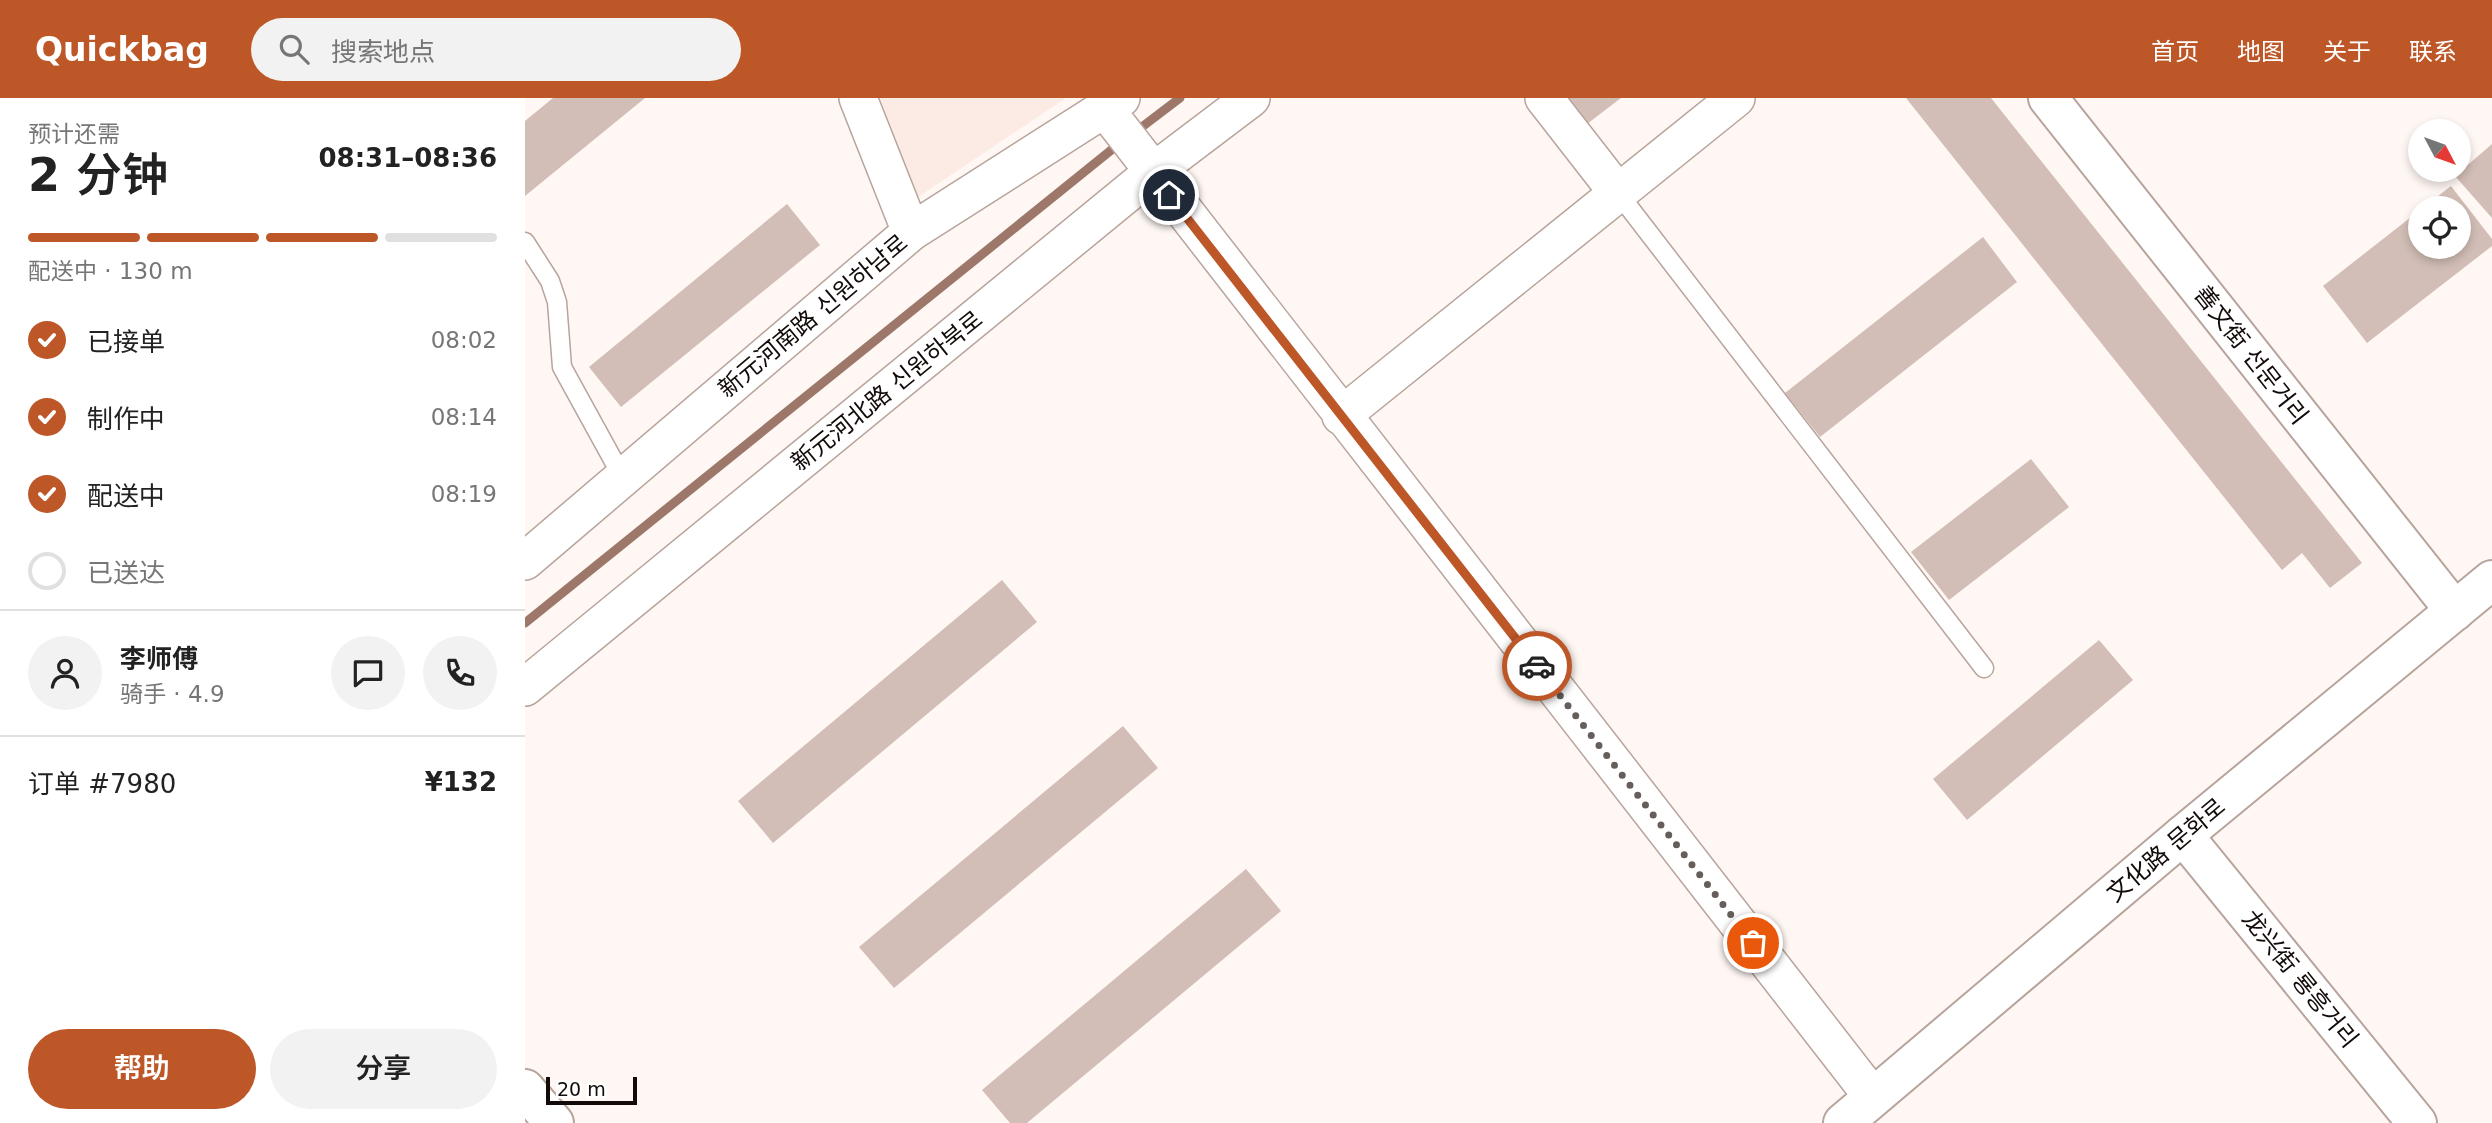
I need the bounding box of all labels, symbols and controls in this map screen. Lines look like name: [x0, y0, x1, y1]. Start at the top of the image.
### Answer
search box: [251, 18, 741, 81]
text: Quickbag: [35, 30, 209, 69]
icon: search: [275, 30, 313, 68]
text: 搜索地点: [331, 37, 435, 67]
text: 首页: [2151, 38, 2199, 66]
text: 地图: [2237, 38, 2285, 66]
text: 关于: [2323, 38, 2371, 66]
text: 联系: [2409, 38, 2457, 66]
north arrow: [2408, 119, 2471, 182]
map controls: [2408, 119, 2471, 259]
text: 预计还需: [28, 121, 120, 147]
text: 08:31–08:36: [318, 143, 497, 173]
text: 2 分钟: [28, 148, 168, 202]
pin: [1139, 165, 1199, 225]
icon: home: [1150, 176, 1188, 214]
button: locate: [2408, 196, 2471, 259]
street label: 新元河南路 신원하남로: [713, 229, 913, 403]
text: 配送中 · 130 m: [28, 258, 193, 284]
street label: 善文街 선문거리: [2188, 280, 2314, 430]
street label: 新元河北路 신원하북로: [786, 305, 988, 477]
icon: check: [28, 321, 66, 359]
text: 已接单: [87, 327, 165, 357]
text: 08:02: [431, 327, 497, 353]
icon: check: [28, 398, 66, 436]
text: 制作中: [87, 404, 165, 434]
text: 08:14: [431, 404, 497, 430]
icon: check: [28, 475, 66, 513]
text: 配送中: [87, 481, 165, 511]
text: 08:19: [431, 481, 497, 507]
text: 已送达: [87, 558, 165, 588]
courier: [1502, 631, 1572, 701]
button: person: [28, 636, 102, 710]
button: chat: [331, 636, 405, 710]
button: phone: [423, 636, 497, 710]
text: 李师傅: [120, 644, 198, 674]
icon: car: [1518, 647, 1556, 685]
text: 骑手 · 4.9: [120, 681, 225, 707]
text: ¥132: [425, 767, 497, 797]
text: 订单 #7980: [28, 769, 176, 799]
street label: 文化路 문화로: [2101, 792, 2231, 908]
street label: 龙兴街 룡흥거리: [2236, 905, 2364, 1053]
pin: [1723, 913, 1783, 973]
icon: bag: [1734, 924, 1772, 962]
button: 帮助: [28, 1029, 256, 1109]
button: 分享: [270, 1029, 497, 1109]
scale bar: [546, 1074, 637, 1106]
text: 20 m: [557, 1078, 606, 1100]

